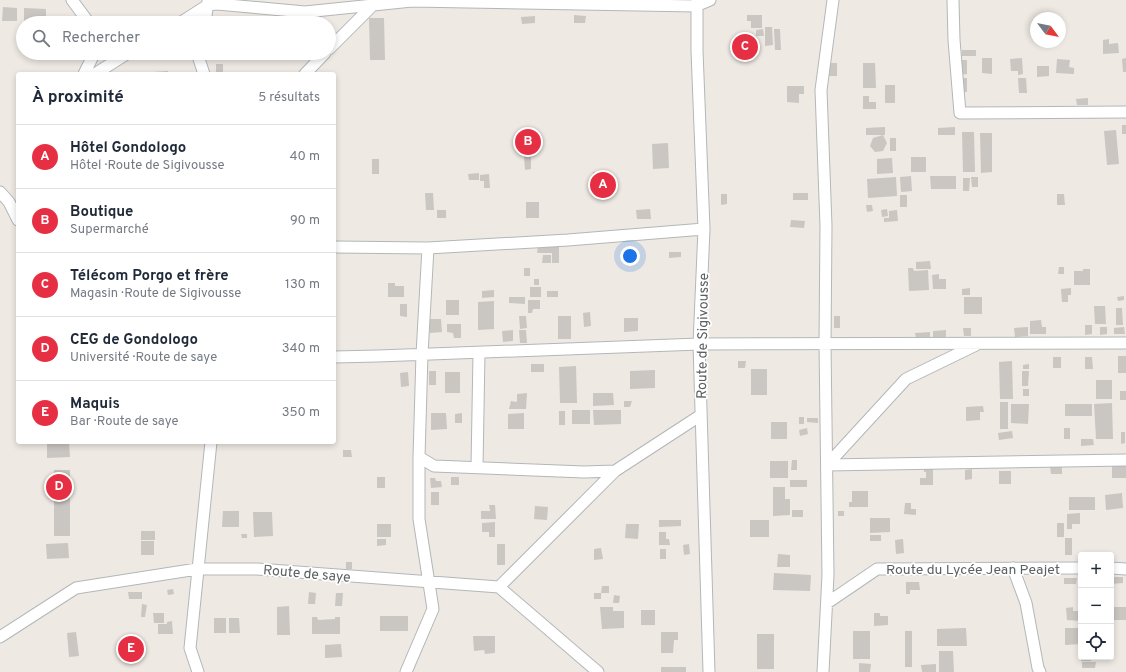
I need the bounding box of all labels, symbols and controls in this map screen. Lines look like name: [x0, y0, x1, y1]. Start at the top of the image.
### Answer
north arrow: [1030, 12, 1066, 48]
search box: [16, 16, 336, 60]
icon: search: [30, 27, 52, 49]
text: Rechercher: [62, 29, 140, 48]
pin: C: [732, 32, 758, 62]
text: À proximité: [32, 87, 124, 109]
text: 5 résultats: [258, 90, 320, 106]
pin: B: [515, 127, 541, 157]
text: Hôtel Gondologo: [70, 139, 186, 158]
text: A: [40, 149, 50, 165]
text: 40 m: [290, 149, 320, 165]
text: Hôtel · Route de Sigivousse: [70, 158, 225, 174]
pin: A: [590, 170, 616, 200]
text: Boutique: [70, 203, 133, 222]
text: B: [41, 213, 49, 229]
text: 90 m: [290, 213, 320, 229]
text: Supermarché: [70, 222, 149, 238]
your location: [620, 246, 640, 266]
text: Télécom Porgo et frère: [70, 267, 229, 286]
street label: Route de Sigivousse: [694, 273, 713, 399]
text: C: [41, 277, 49, 293]
text: 130 m: [285, 277, 320, 293]
text: Magasin · Route de Sigivousse: [70, 286, 241, 302]
text: CEG de Gondologo: [70, 331, 198, 350]
text: D: [40, 341, 50, 357]
text: 340 m: [282, 341, 320, 357]
text: Université · Route de saye: [70, 350, 217, 366]
text: Maquis: [70, 395, 120, 414]
text: E: [41, 405, 49, 421]
text: 350 m: [282, 405, 320, 421]
text: Bar · Route de saye: [70, 414, 179, 430]
pin: D: [46, 472, 72, 502]
map controls: [1078, 552, 1114, 660]
button: +: [1078, 552, 1114, 588]
street label: Route de saye: [262, 562, 351, 587]
street label: Route du Lycée Jean Peajet: [886, 562, 1060, 579]
button: −: [1078, 588, 1114, 624]
button: locate: [1078, 624, 1114, 660]
pin: E: [118, 634, 144, 664]

